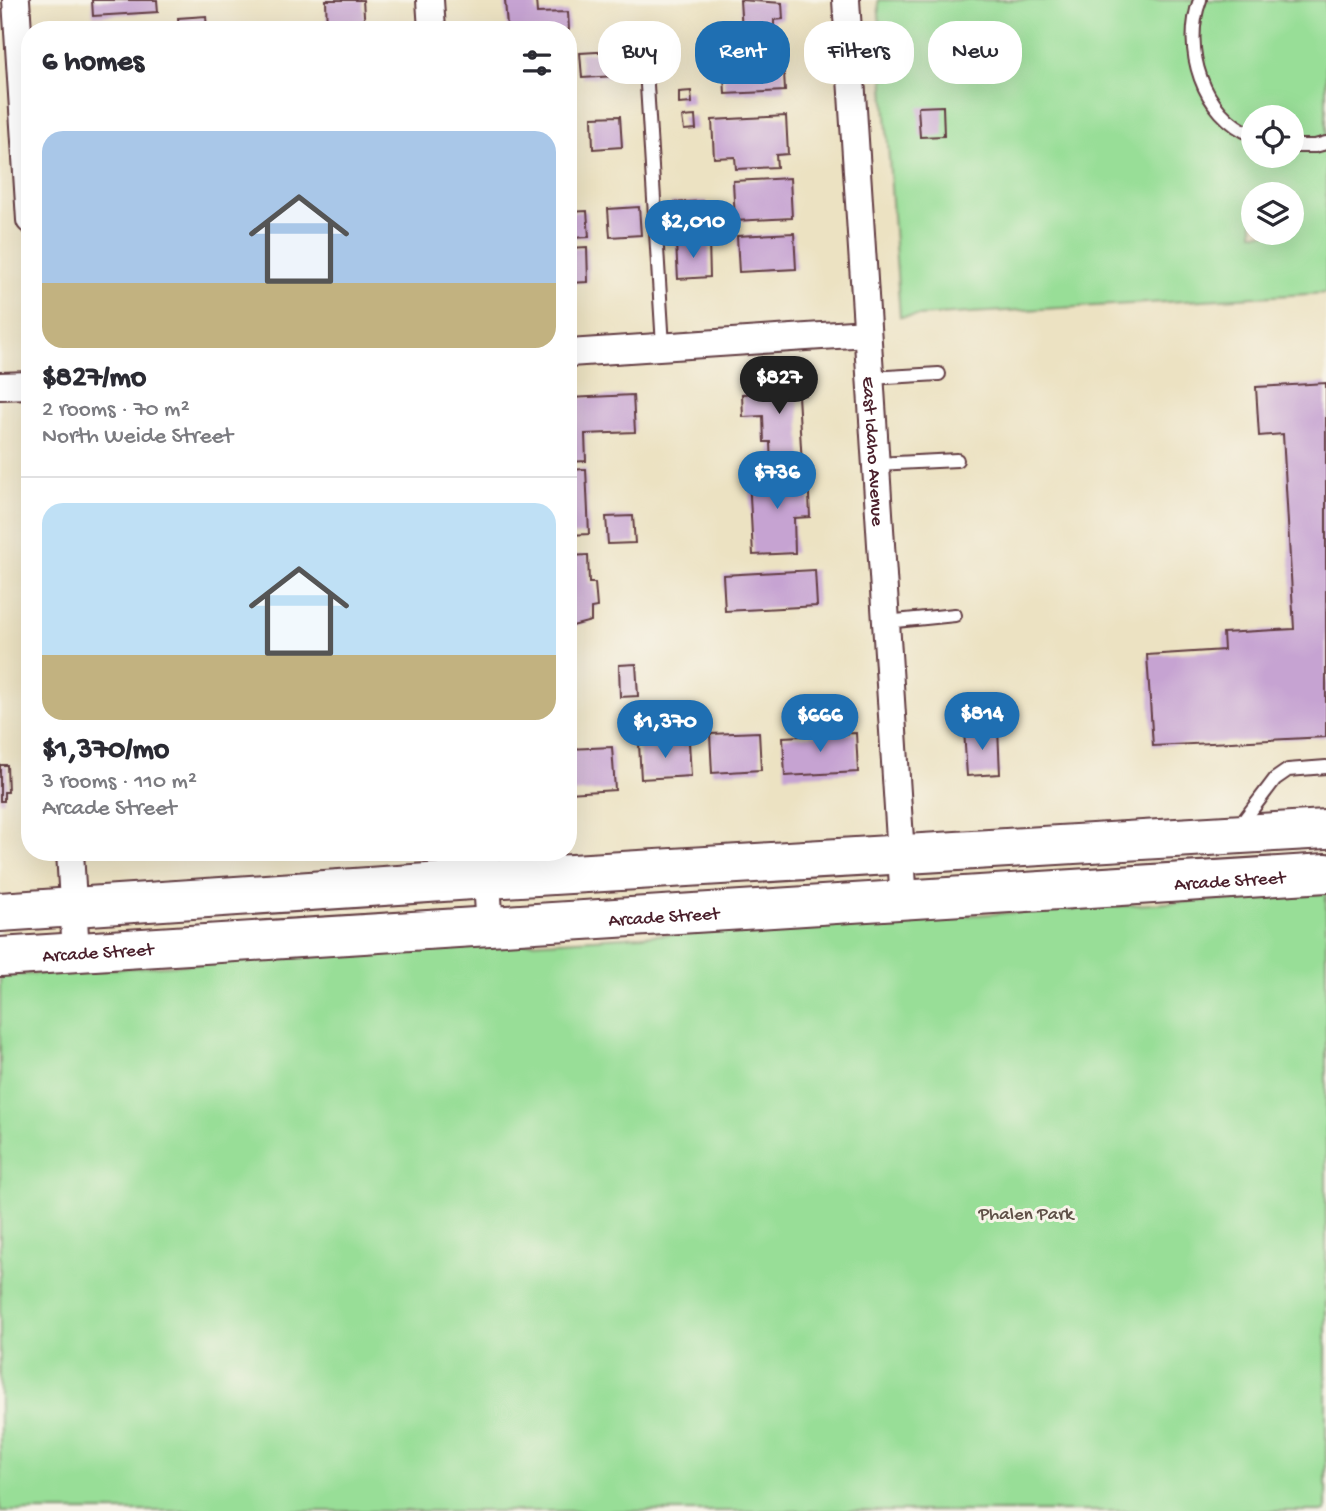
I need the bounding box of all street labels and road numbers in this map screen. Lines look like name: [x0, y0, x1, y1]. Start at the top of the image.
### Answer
street label: East Idaho Avenue: [855, 376, 888, 527]
street label: Arcade Street: [1174, 867, 1288, 898]
street label: Arcade Street: [608, 903, 722, 933]
street label: Arcade Street: [42, 939, 156, 969]

